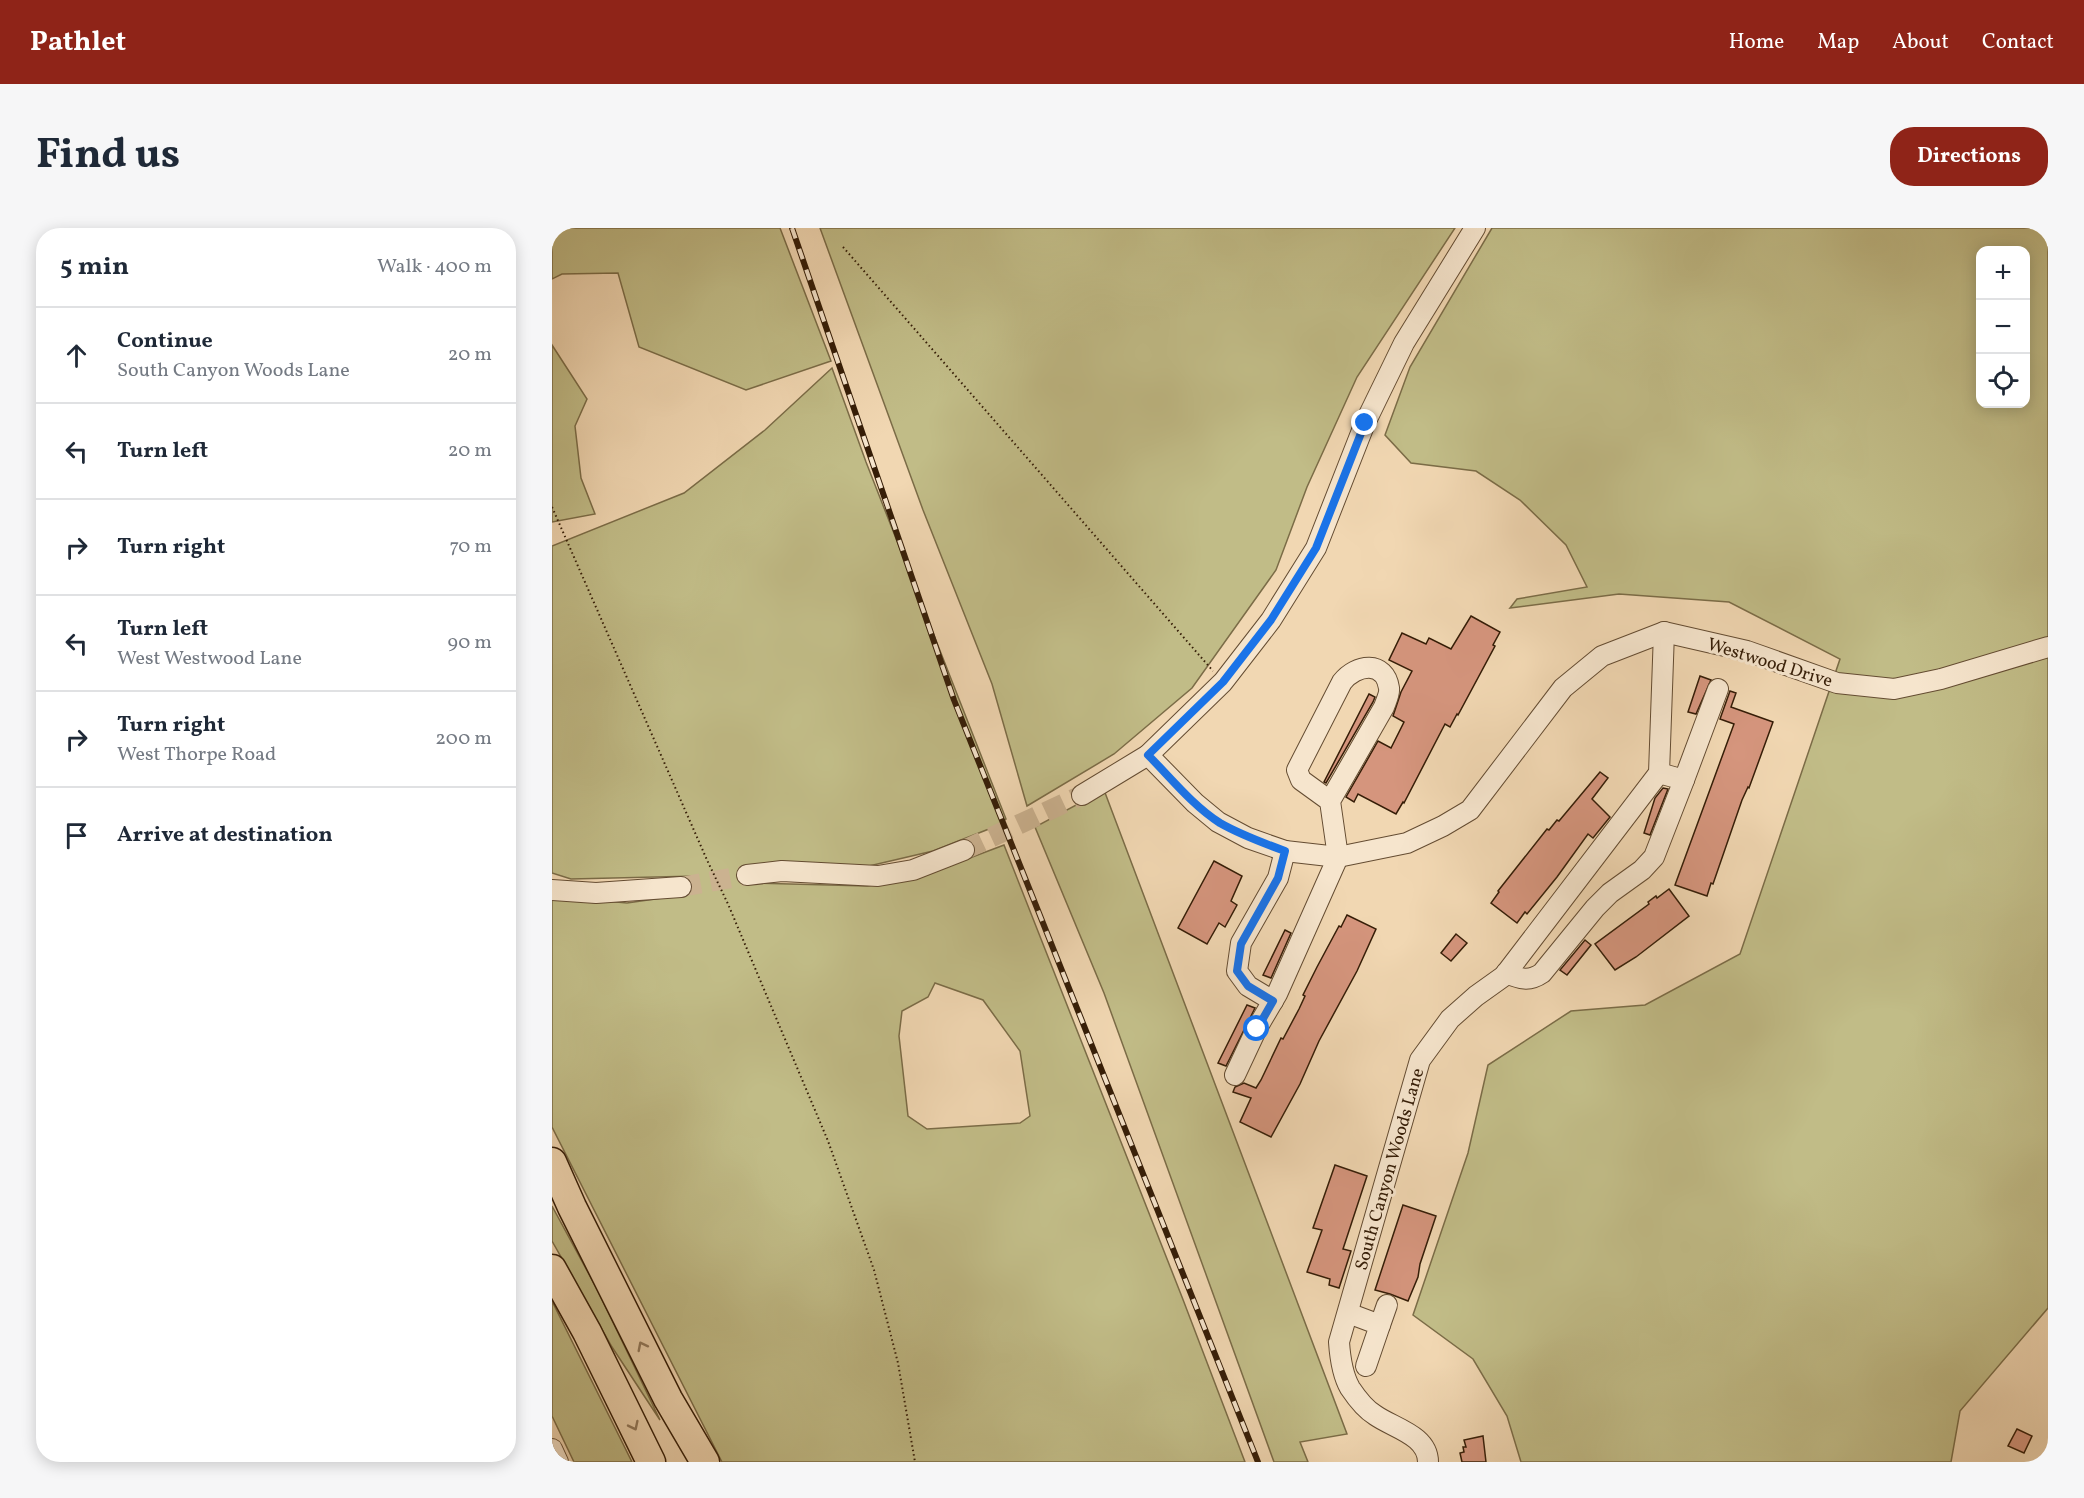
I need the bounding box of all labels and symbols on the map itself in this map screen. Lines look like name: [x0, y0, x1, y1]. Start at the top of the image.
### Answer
route end: [1351, 409, 1377, 435]
street label: Westwood Drive: [1704, 633, 1835, 694]
route start: [1243, 1015, 1269, 1041]
street label: South Canyon Woods Lane: [1350, 1065, 1431, 1274]
one-way arrow: [638, 1342, 649, 1353]
one-way arrow: [626, 1419, 638, 1430]

